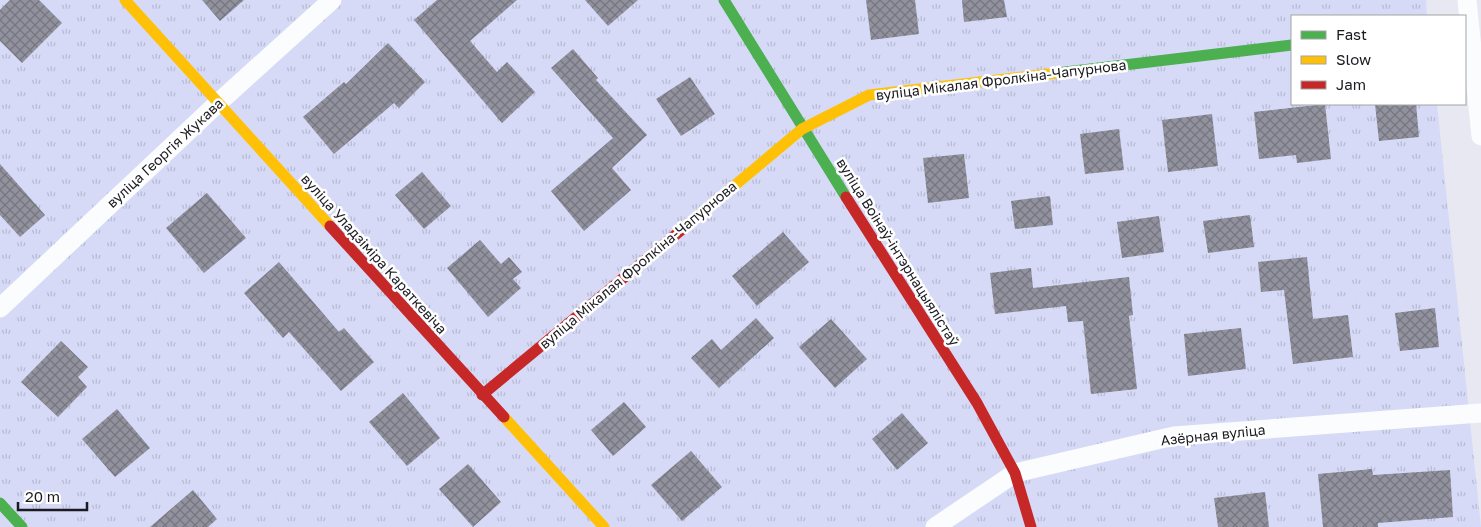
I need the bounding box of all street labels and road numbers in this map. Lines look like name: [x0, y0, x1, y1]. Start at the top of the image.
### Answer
street label: вуліца Мікалая Фролкіна-Чапурнова: [875, 56, 1127, 103]
street label: вуліца Георгія Жукава: [103, 94, 226, 211]
street label: вуліца Воінаў-інтэрнацыялістаў: [833, 155, 964, 349]
street label: вуліца Уладзіміра Караткевіча: [298, 170, 451, 337]
street label: вуліца Мікалая Фролкіна-Чапурнова: [536, 177, 740, 352]
street label: Азёрная вуліца: [1160, 421, 1266, 448]

